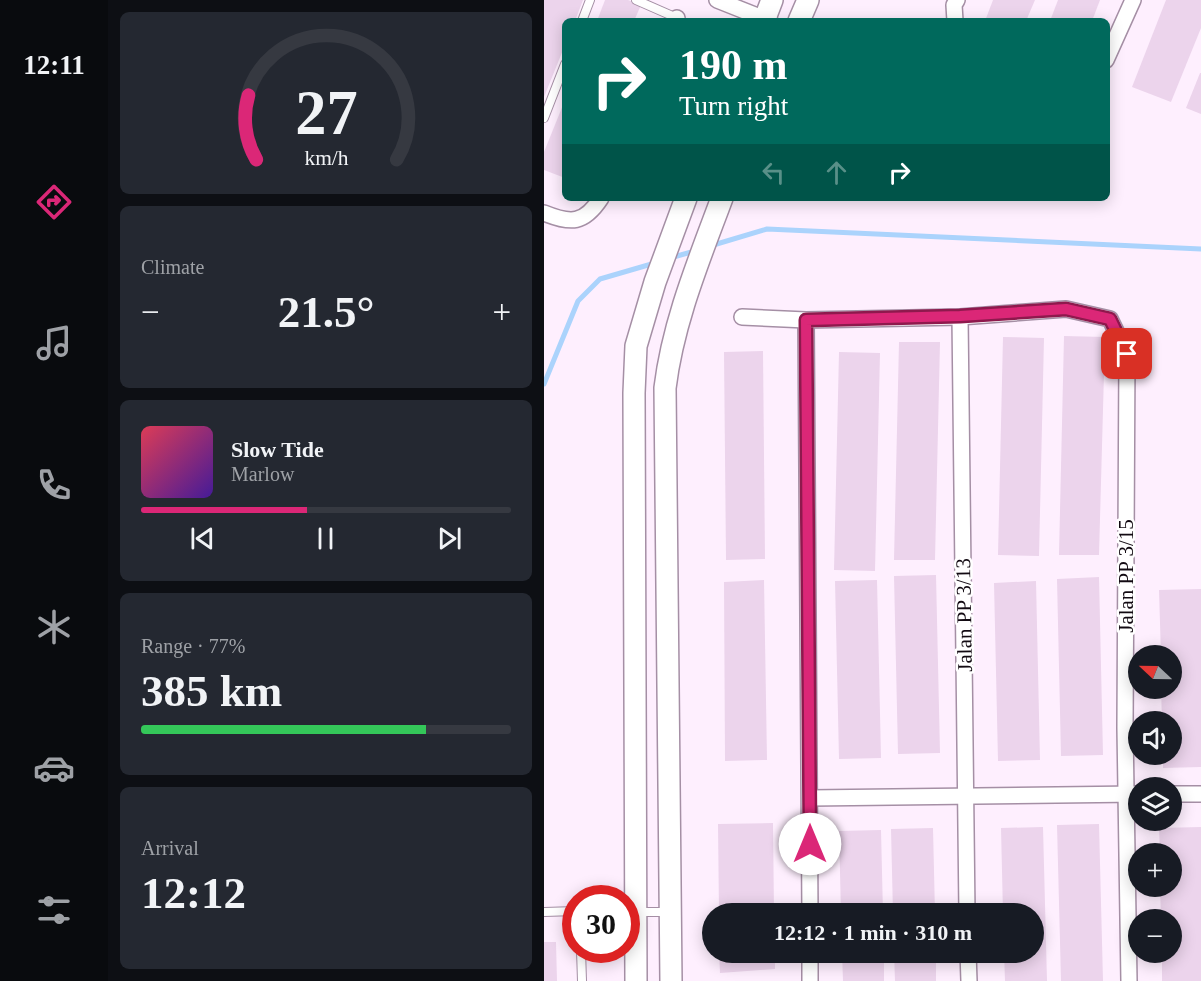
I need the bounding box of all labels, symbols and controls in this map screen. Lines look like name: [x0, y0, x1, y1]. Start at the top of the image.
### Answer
icon: right: [580, 42, 658, 120]
text: 190 m: [679, 42, 788, 88]
text: 12:11: [23, 50, 85, 80]
text: 27: [295, 78, 357, 147]
text: Turn right: [679, 91, 788, 121]
text: km/h: [304, 146, 348, 170]
icon: left: [757, 156, 790, 189]
icon: ahead: [820, 156, 853, 189]
icon: right: [883, 156, 916, 189]
icon: directions: [33, 181, 75, 223]
text: Climate: [141, 256, 204, 278]
text: 21.5°: [278, 287, 374, 337]
text: −: [141, 294, 160, 330]
text: +: [492, 294, 511, 330]
icon: music: [33, 322, 75, 364]
pin: [1101, 328, 1152, 379]
icon: arrive: [1110, 337, 1143, 370]
text: Slow Tide: [231, 437, 324, 462]
text: Marlow: [231, 463, 294, 485]
icon: phone: [33, 464, 75, 506]
street label: Jalan PP 3/15: [1114, 519, 1138, 633]
icon: previous: [186, 522, 219, 555]
icon: pause: [309, 522, 342, 555]
icon: next: [433, 522, 466, 555]
street label: Jalan PP 3/13: [951, 558, 977, 672]
icon: climate: [33, 606, 75, 648]
text: Range · 77%: [141, 635, 245, 657]
north arrow: [1128, 645, 1182, 699]
map controls: [1128, 645, 1182, 963]
text: 385 km: [141, 666, 282, 716]
button: sound: [1128, 711, 1182, 765]
icon: car: [33, 747, 75, 789]
button: layers: [1128, 777, 1182, 831]
position arrow: [778, 812, 842, 876]
text: Arrival: [141, 837, 199, 859]
button: +: [1128, 843, 1182, 897]
text: 12:12: [141, 868, 246, 918]
speed limit sign: 30: [562, 885, 640, 963]
icon: filters: [33, 889, 75, 931]
button: −: [1128, 909, 1182, 963]
text: 12:12 · 1 min · 310 m: [774, 920, 972, 945]

